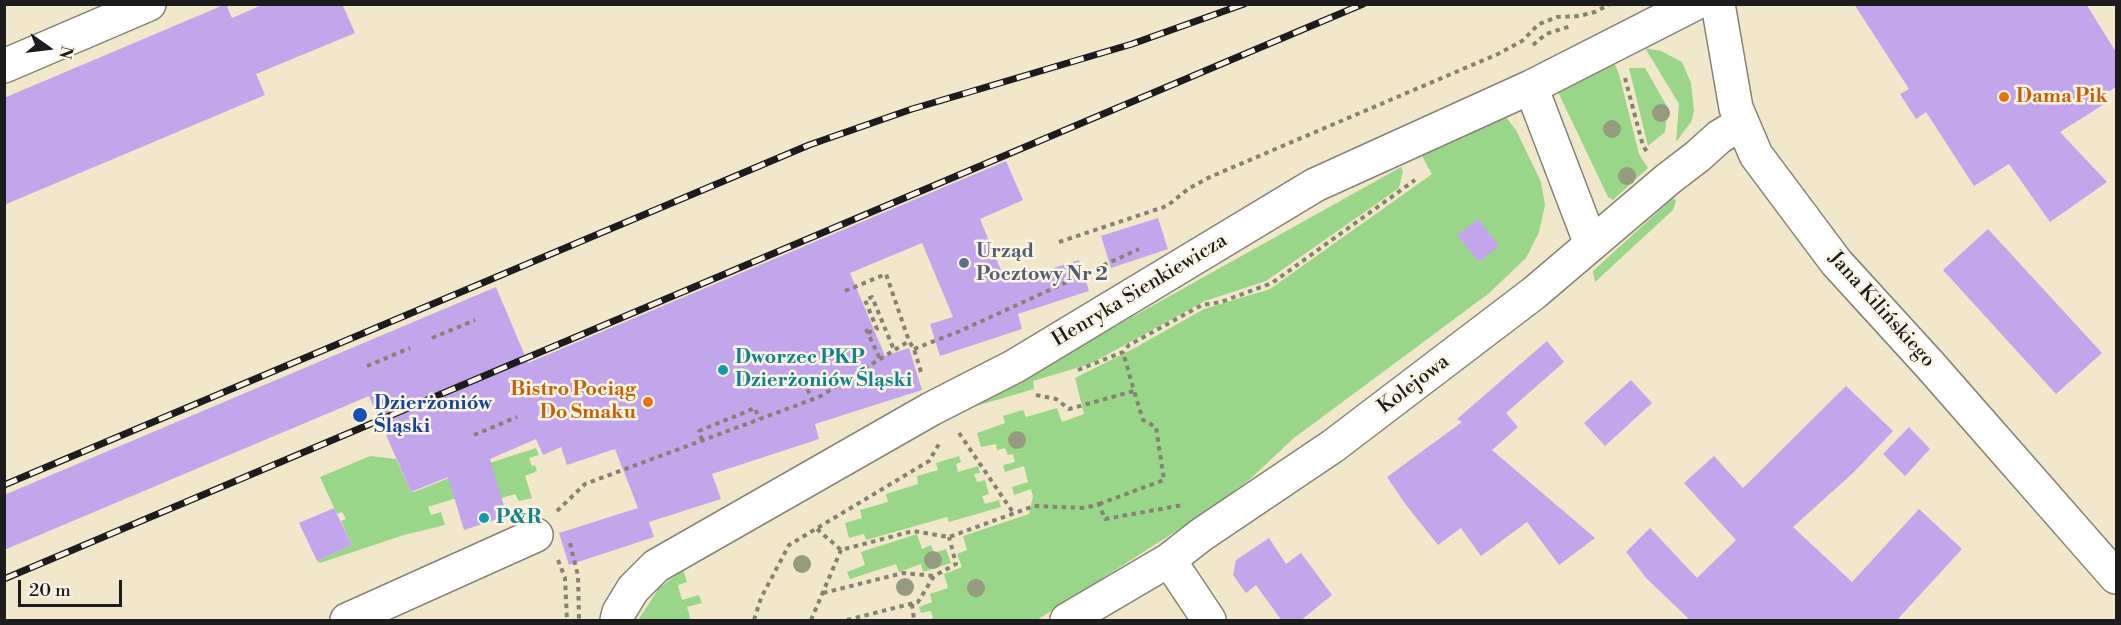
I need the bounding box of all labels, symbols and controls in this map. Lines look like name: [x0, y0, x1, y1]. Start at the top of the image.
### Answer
north arrow: [18, 18, 78, 78]
text: N: [54, 44, 77, 61]
place label: Dama Pik: [2016, 85, 2108, 109]
marker: Dama Pik: [1997, 90, 2011, 104]
street label: Henryka Sienkiewicza: [1048, 229, 1232, 353]
place label: Urząd Pocztowy Nr 2: [976, 240, 1108, 287]
street label: Jana Kilińskiego: [1823, 247, 1939, 373]
marker: Urząd Pocztowy Nr 2: [957, 256, 971, 270]
place label: Dworzec PKP Dzierżoniów Śląski: [735, 346, 912, 393]
street label: Kolejowa: [1374, 350, 1454, 420]
marker: Dworzec PKP Dzierżoniów Śląski: [716, 363, 730, 377]
place label: Bistro Pociąg Do Smaku: [510, 378, 636, 425]
place label: Dzierżoniów Śląski: [374, 392, 492, 439]
marker: Bistro Pociąg Do Smaku: [641, 395, 655, 409]
marker: Dzierżoniów Śląski: [351, 406, 369, 424]
place label: P&R: [496, 506, 542, 530]
marker: P&R: [477, 511, 491, 525]
scale bar: [21, 568, 124, 606]
text: 20 m: [29, 579, 71, 602]

